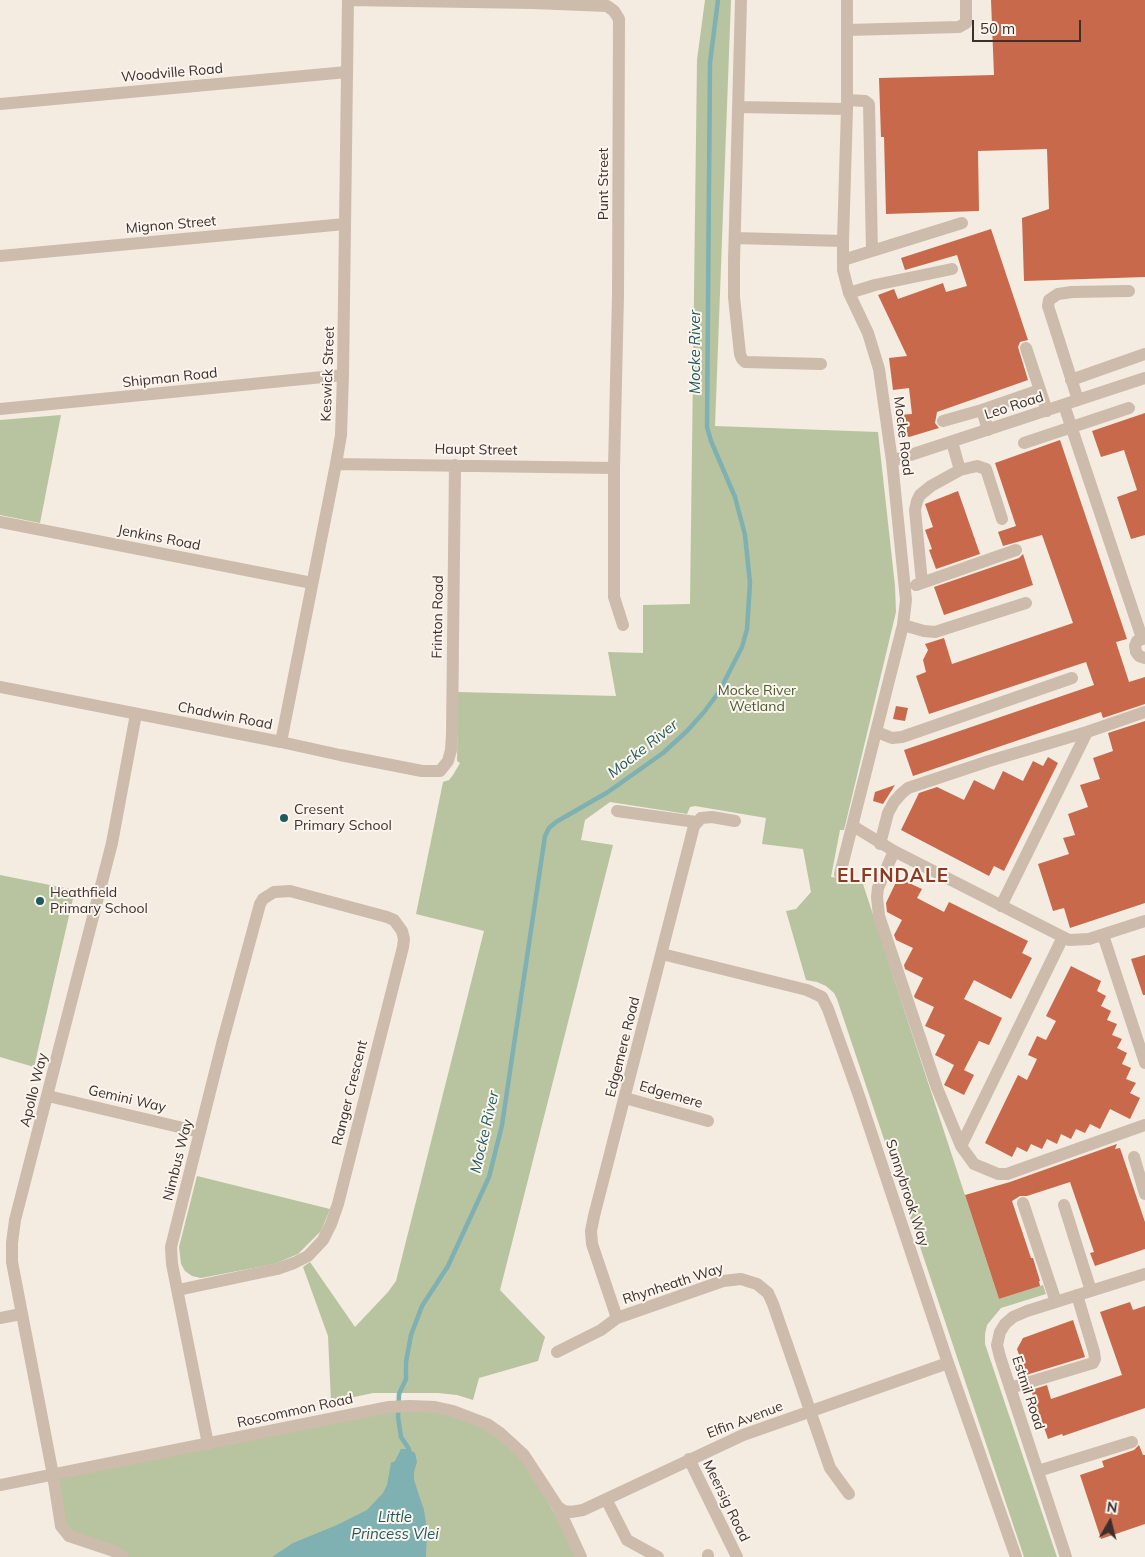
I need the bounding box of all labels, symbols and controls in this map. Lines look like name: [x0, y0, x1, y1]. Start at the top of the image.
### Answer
scale bar: [975, 10, 1084, 42]
text: 50 m: [980, 19, 1015, 38]
street label: Woodville Road: [120, 60, 224, 86]
street label: Punt Street: [596, 148, 612, 220]
street label: Mignon Street: [125, 213, 217, 237]
water label: Mocke River: [686, 310, 704, 394]
street label: Keswick Street: [318, 326, 338, 422]
street label: Shipman Road: [122, 365, 218, 391]
street label: Leo Road: [982, 389, 1046, 423]
street label: Mocke Road: [890, 395, 916, 477]
street label: Haupt Street: [434, 441, 518, 459]
street label: Jenkins Road: [116, 522, 202, 554]
street label: Frinton Road: [429, 575, 447, 659]
park label: Mocke River Wetland: [718, 683, 796, 716]
street label: Chadwin Road: [176, 699, 274, 733]
water label: Mocke River: [604, 716, 682, 782]
place label: Cresent Primary School: [294, 802, 392, 834]
marker: Cresent Primary School: [278, 812, 290, 824]
district label: ELFINDALE: [836, 865, 950, 887]
place label: Heathfield Primary School: [50, 885, 148, 918]
marker: Heathfield Primary School: [34, 895, 46, 907]
street label: Edgemere Road: [602, 995, 644, 1099]
street label: Ranger Crescent: [329, 1039, 371, 1147]
street label: Apollo Way: [17, 1051, 51, 1129]
street label: Edgemere: [637, 1078, 705, 1112]
street label: Gemini Way: [87, 1082, 167, 1116]
water label: Mocke River: [467, 1089, 503, 1175]
street label: Nimbus Way: [160, 1117, 196, 1203]
street label: Sunnybrook Way: [882, 1137, 932, 1249]
street label: Rhynheath Way: [620, 1260, 726, 1308]
street label: Estmil Road: [1008, 1354, 1048, 1432]
street label: Roscommon Road: [236, 1391, 354, 1431]
street label: Elfin Avenue: [705, 1398, 785, 1442]
street label: Meersig Road: [699, 1457, 753, 1545]
north arrow: [1085, 1497, 1135, 1547]
text: N: [1106, 1497, 1119, 1517]
water label: Little Princess Vlei: [351, 1508, 439, 1543]

